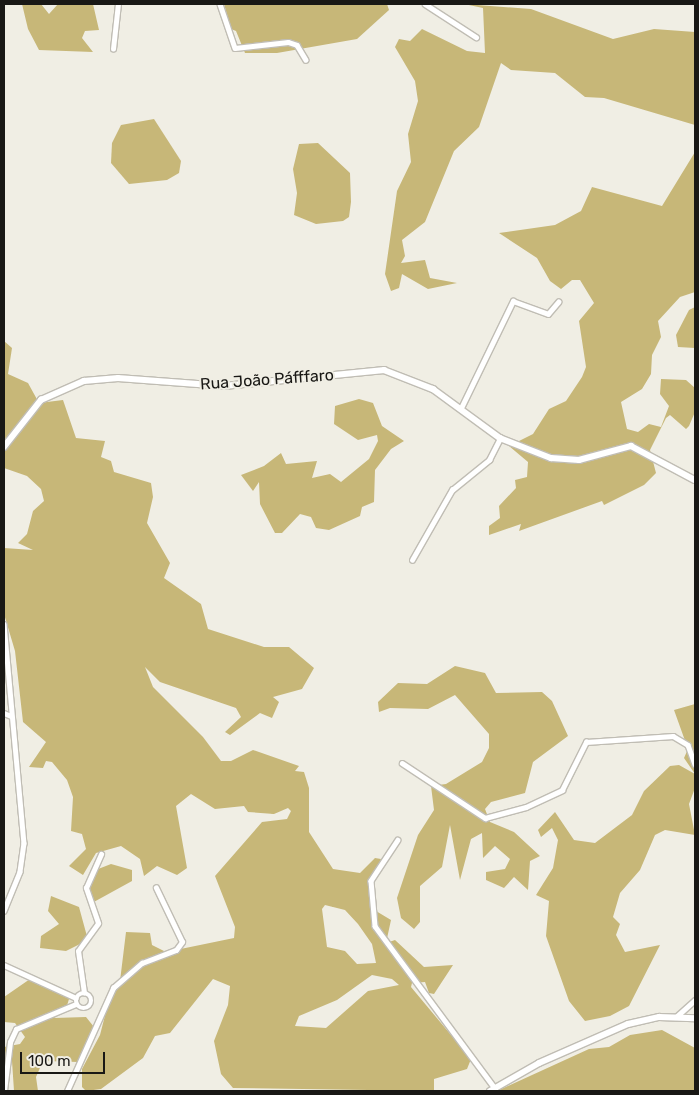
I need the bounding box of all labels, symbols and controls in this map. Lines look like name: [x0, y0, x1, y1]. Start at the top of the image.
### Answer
street label: Rua João Páfffaro: [199, 366, 335, 394]
scale bar: [22, 1042, 108, 1074]
text: 100 m: [28, 1052, 70, 1070]

